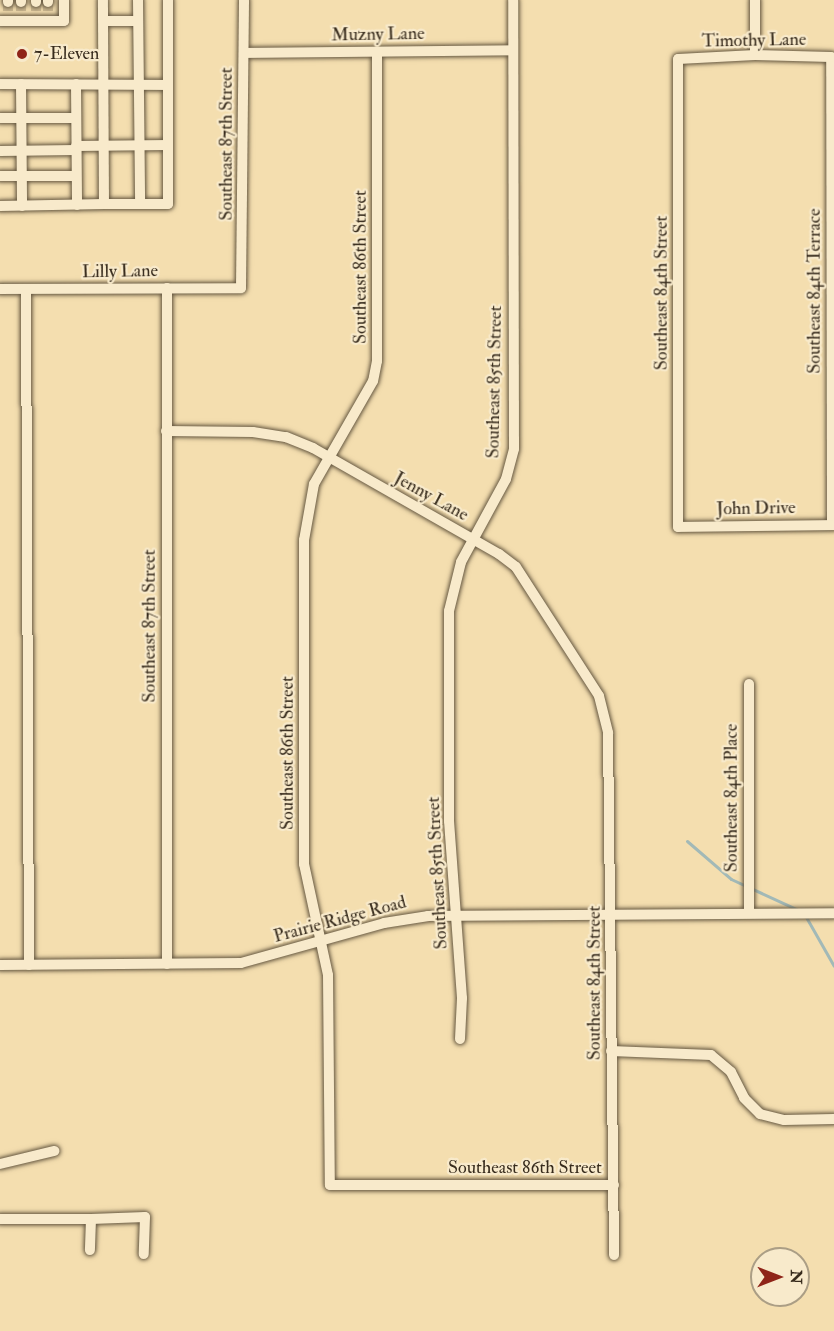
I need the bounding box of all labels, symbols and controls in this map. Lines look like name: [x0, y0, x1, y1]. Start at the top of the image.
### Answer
street label: Muzny Lane: [331, 23, 425, 47]
street label: Timothy Lane: [702, 29, 806, 53]
place label: 7-Eleven: [34, 43, 99, 65]
marker: 7-Eleven: [15, 47, 29, 61]
street label: Southeast 87th Street: [216, 67, 238, 221]
street label: Southeast 86th Street: [350, 190, 372, 344]
street label: Southeast 84th Terrace: [804, 208, 826, 374]
street label: Southeast 84th Street: [651, 216, 673, 370]
street label: Lilly Lane: [82, 261, 158, 283]
street label: Southeast 85th Street: [483, 305, 507, 459]
street label: Jenny Lane: [390, 468, 472, 526]
street label: John Drive: [716, 498, 796, 520]
street label: Southeast 87th Street: [139, 549, 161, 703]
street label: Southeast 86th Street: [277, 676, 299, 830]
street label: Southeast 84th Place: [721, 724, 743, 872]
street label: Southeast 85th Street: [423, 796, 453, 950]
street label: Prairie Ridge Road: [271, 892, 409, 948]
street label: Southeast 84th Street: [584, 906, 606, 1060]
street label: Southeast 86th Street: [448, 1157, 602, 1179]
north arrow: [750, 1247, 810, 1307]
text: N: [786, 1270, 806, 1284]

